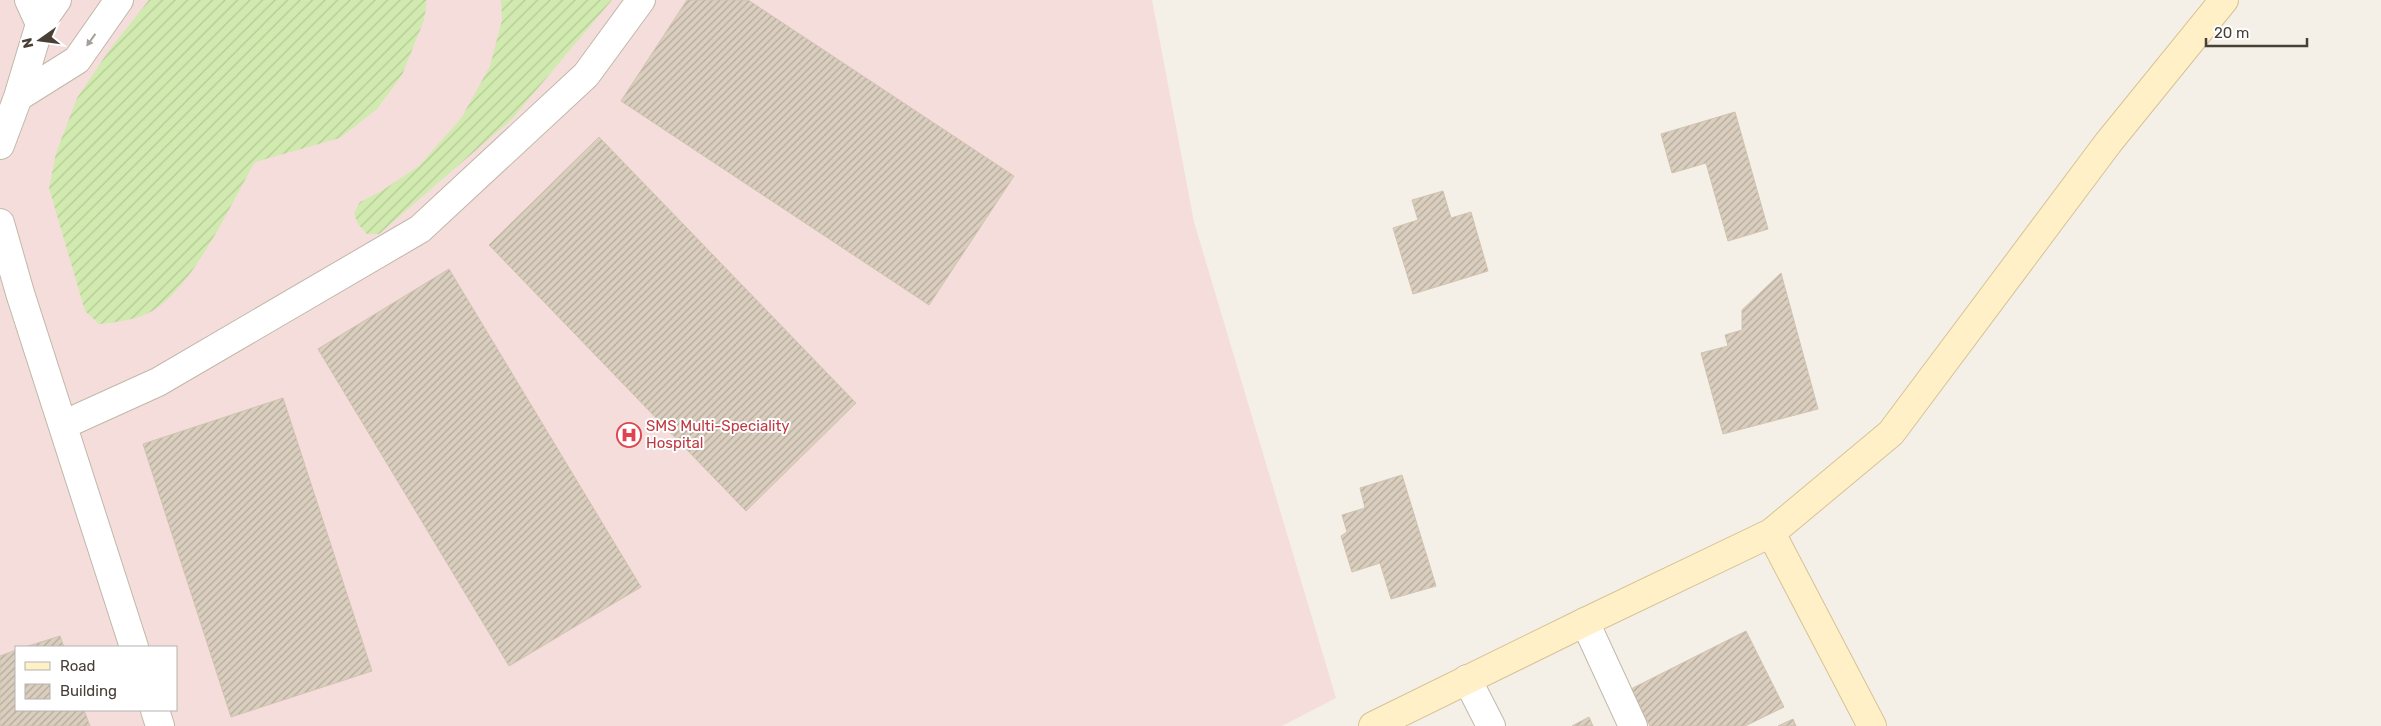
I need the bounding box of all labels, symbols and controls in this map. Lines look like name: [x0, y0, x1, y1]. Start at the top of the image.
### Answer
north arrow: [15, 15, 65, 65]
scale bar: [2206, 15, 2307, 47]
text: 20 m: [2214, 24, 2249, 42]
one-way arrow: [86, 33, 96, 47]
text: N: [18, 36, 37, 50]
place label: SMS Multi-Speciality Hospital: [646, 417, 790, 452]
hospital icon: SMS Multi-Speciality Hospital: [616, 422, 642, 448]
legend: [15, 646, 178, 711]
text: Road: [60, 657, 96, 675]
text: Building: [60, 682, 117, 700]

